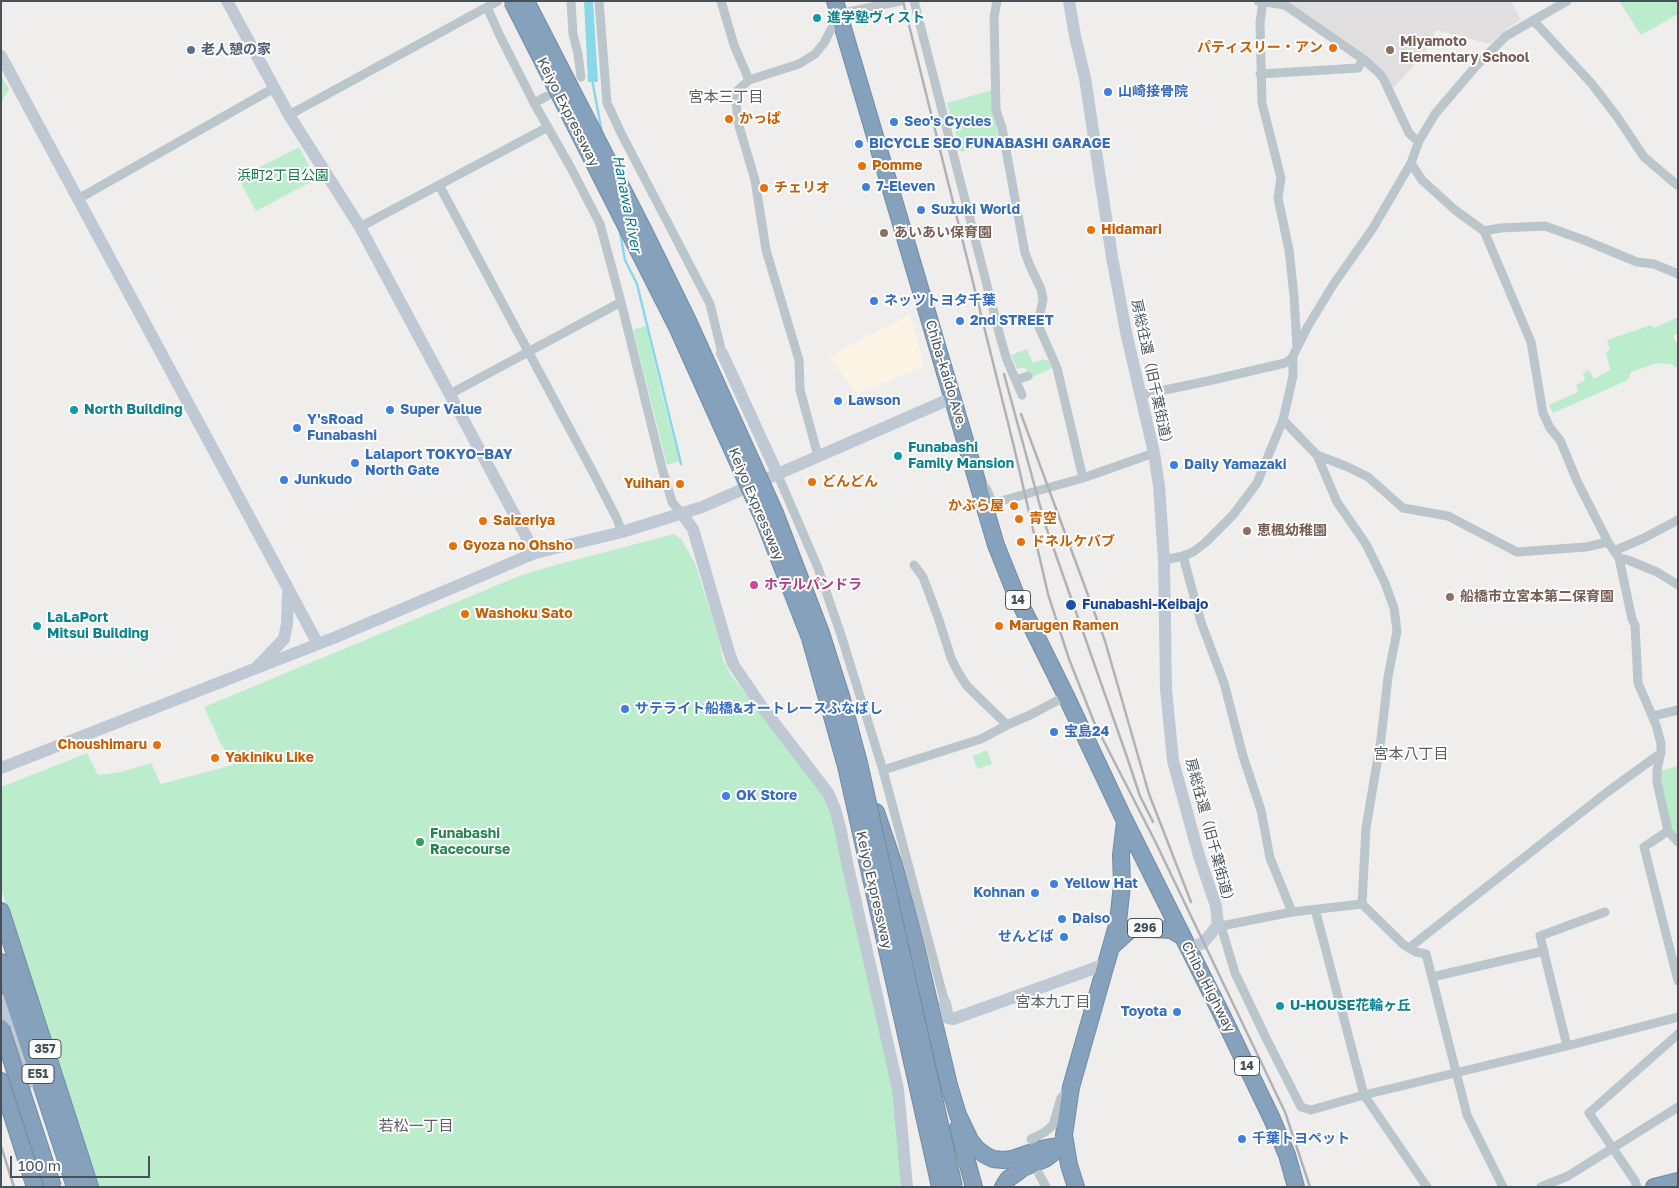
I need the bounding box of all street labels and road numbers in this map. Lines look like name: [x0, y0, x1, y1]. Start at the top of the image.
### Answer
street label: Keiyo Expressway: [533, 55, 603, 169]
street label: 房総往還（旧千葉街道）: [1128, 298, 1176, 452]
street label: Chiba-kaido Ave.: [922, 318, 970, 430]
street label: Keiyo Expressway: [725, 445, 787, 563]
road number: 14: [1006, 590, 1030, 610]
street label: 房総往還（旧千葉街道）: [1182, 756, 1238, 910]
street label: Keiyo Expressway: [852, 829, 896, 951]
road number: 296: [1128, 918, 1162, 938]
street label: Chiba Highway: [1178, 939, 1238, 1035]
road number: 357: [29, 1040, 61, 1058]
road number: 14: [1234, 1056, 1260, 1076]
road number: E51: [22, 1064, 54, 1084]

